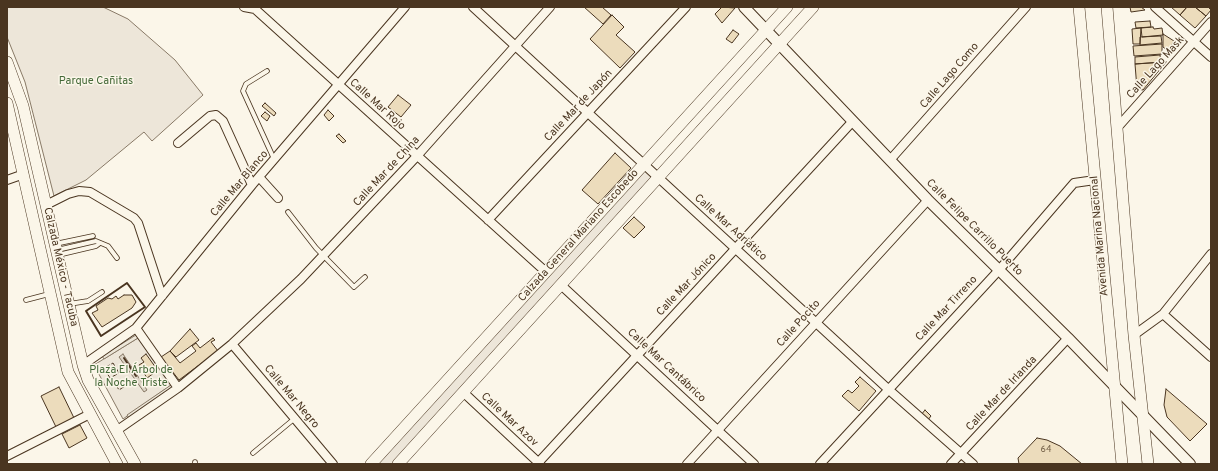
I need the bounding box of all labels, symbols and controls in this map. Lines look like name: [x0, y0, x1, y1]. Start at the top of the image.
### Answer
street label: Calle Lago Mask: [1125, 34, 1187, 102]
street label: Calle Lago Como: [918, 40, 982, 112]
street label: Calle Mar de Japón: [542, 67, 616, 145]
park label: Parque Cañitas: [59, 75, 133, 89]
street label: Calle Mar Rojo: [346, 76, 408, 134]
street label: Calle Mar de China: [351, 134, 423, 210]
street label: Calle Mar Blanco: [208, 148, 272, 220]
street label: Calzada General Mariano Escobedo: [516, 167, 642, 305]
street label: Avenida Marina Nacional: [1088, 175, 1112, 297]
street label: Calle Felipe Carrillo Puerto: [923, 177, 1025, 279]
street label: Calle Mar Adriático: [691, 192, 769, 264]
street label: Calzada México - Tacuba: [40, 206, 80, 328]
street label: Calle Mar Jónico: [654, 251, 720, 319]
street label: Calle Mar Tirreno: [913, 274, 981, 344]
street label: Calle Pocito: [774, 298, 824, 350]
street label: Calle Mar Cantábrico: [624, 326, 708, 406]
street label: Calle Mar de Irlanda: [964, 354, 1040, 434]
street label: Calle Mar Negro: [261, 363, 321, 431]
park label: Plaza El Árbol de la Noche Triste: [89, 364, 173, 390]
street label: Calle Mar Azov: [478, 390, 540, 450]
house number: 64: [1041, 445, 1051, 455]

